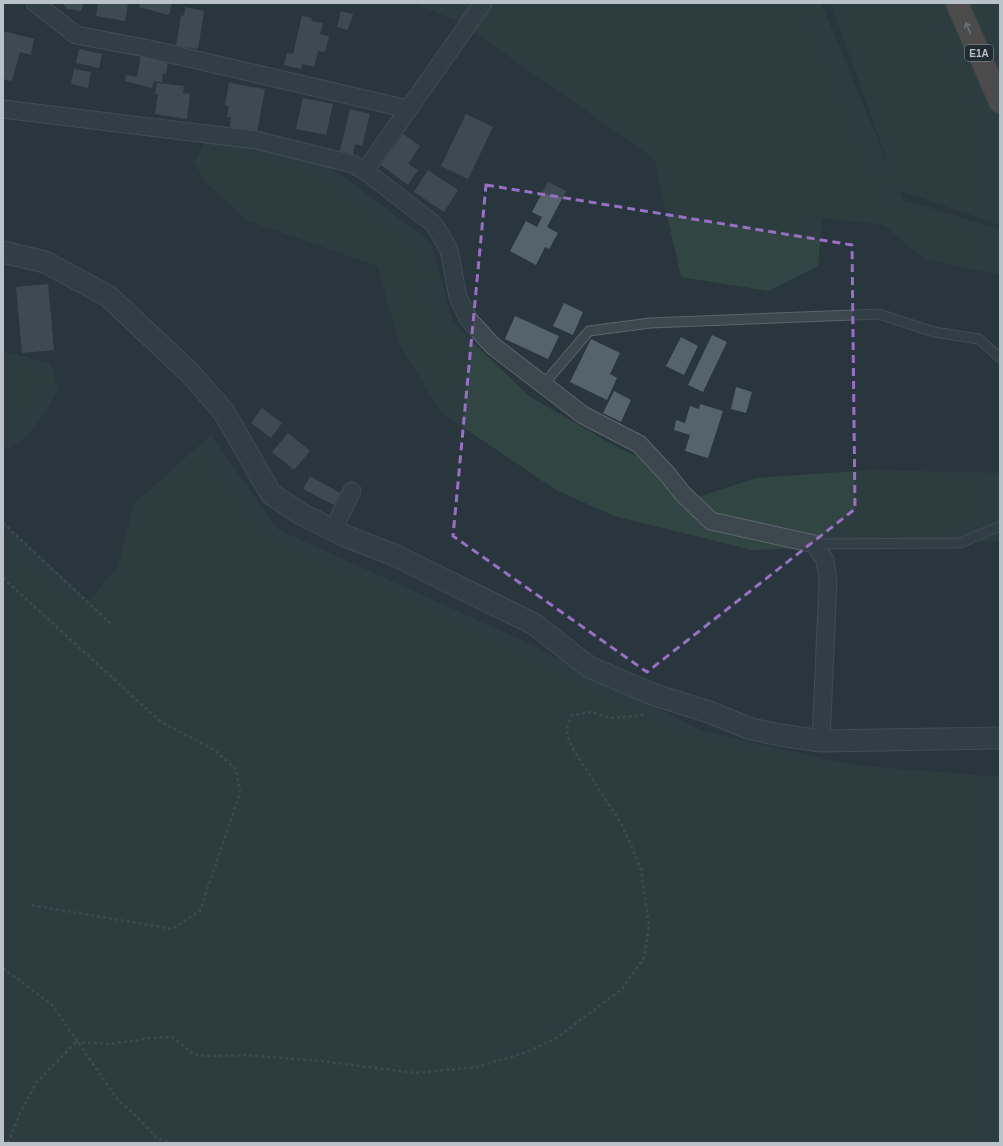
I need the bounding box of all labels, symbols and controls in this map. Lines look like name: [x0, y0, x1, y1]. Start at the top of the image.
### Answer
one-way arrow: [964, 22, 971, 34]
road number: E1A: [965, 45, 993, 61]

